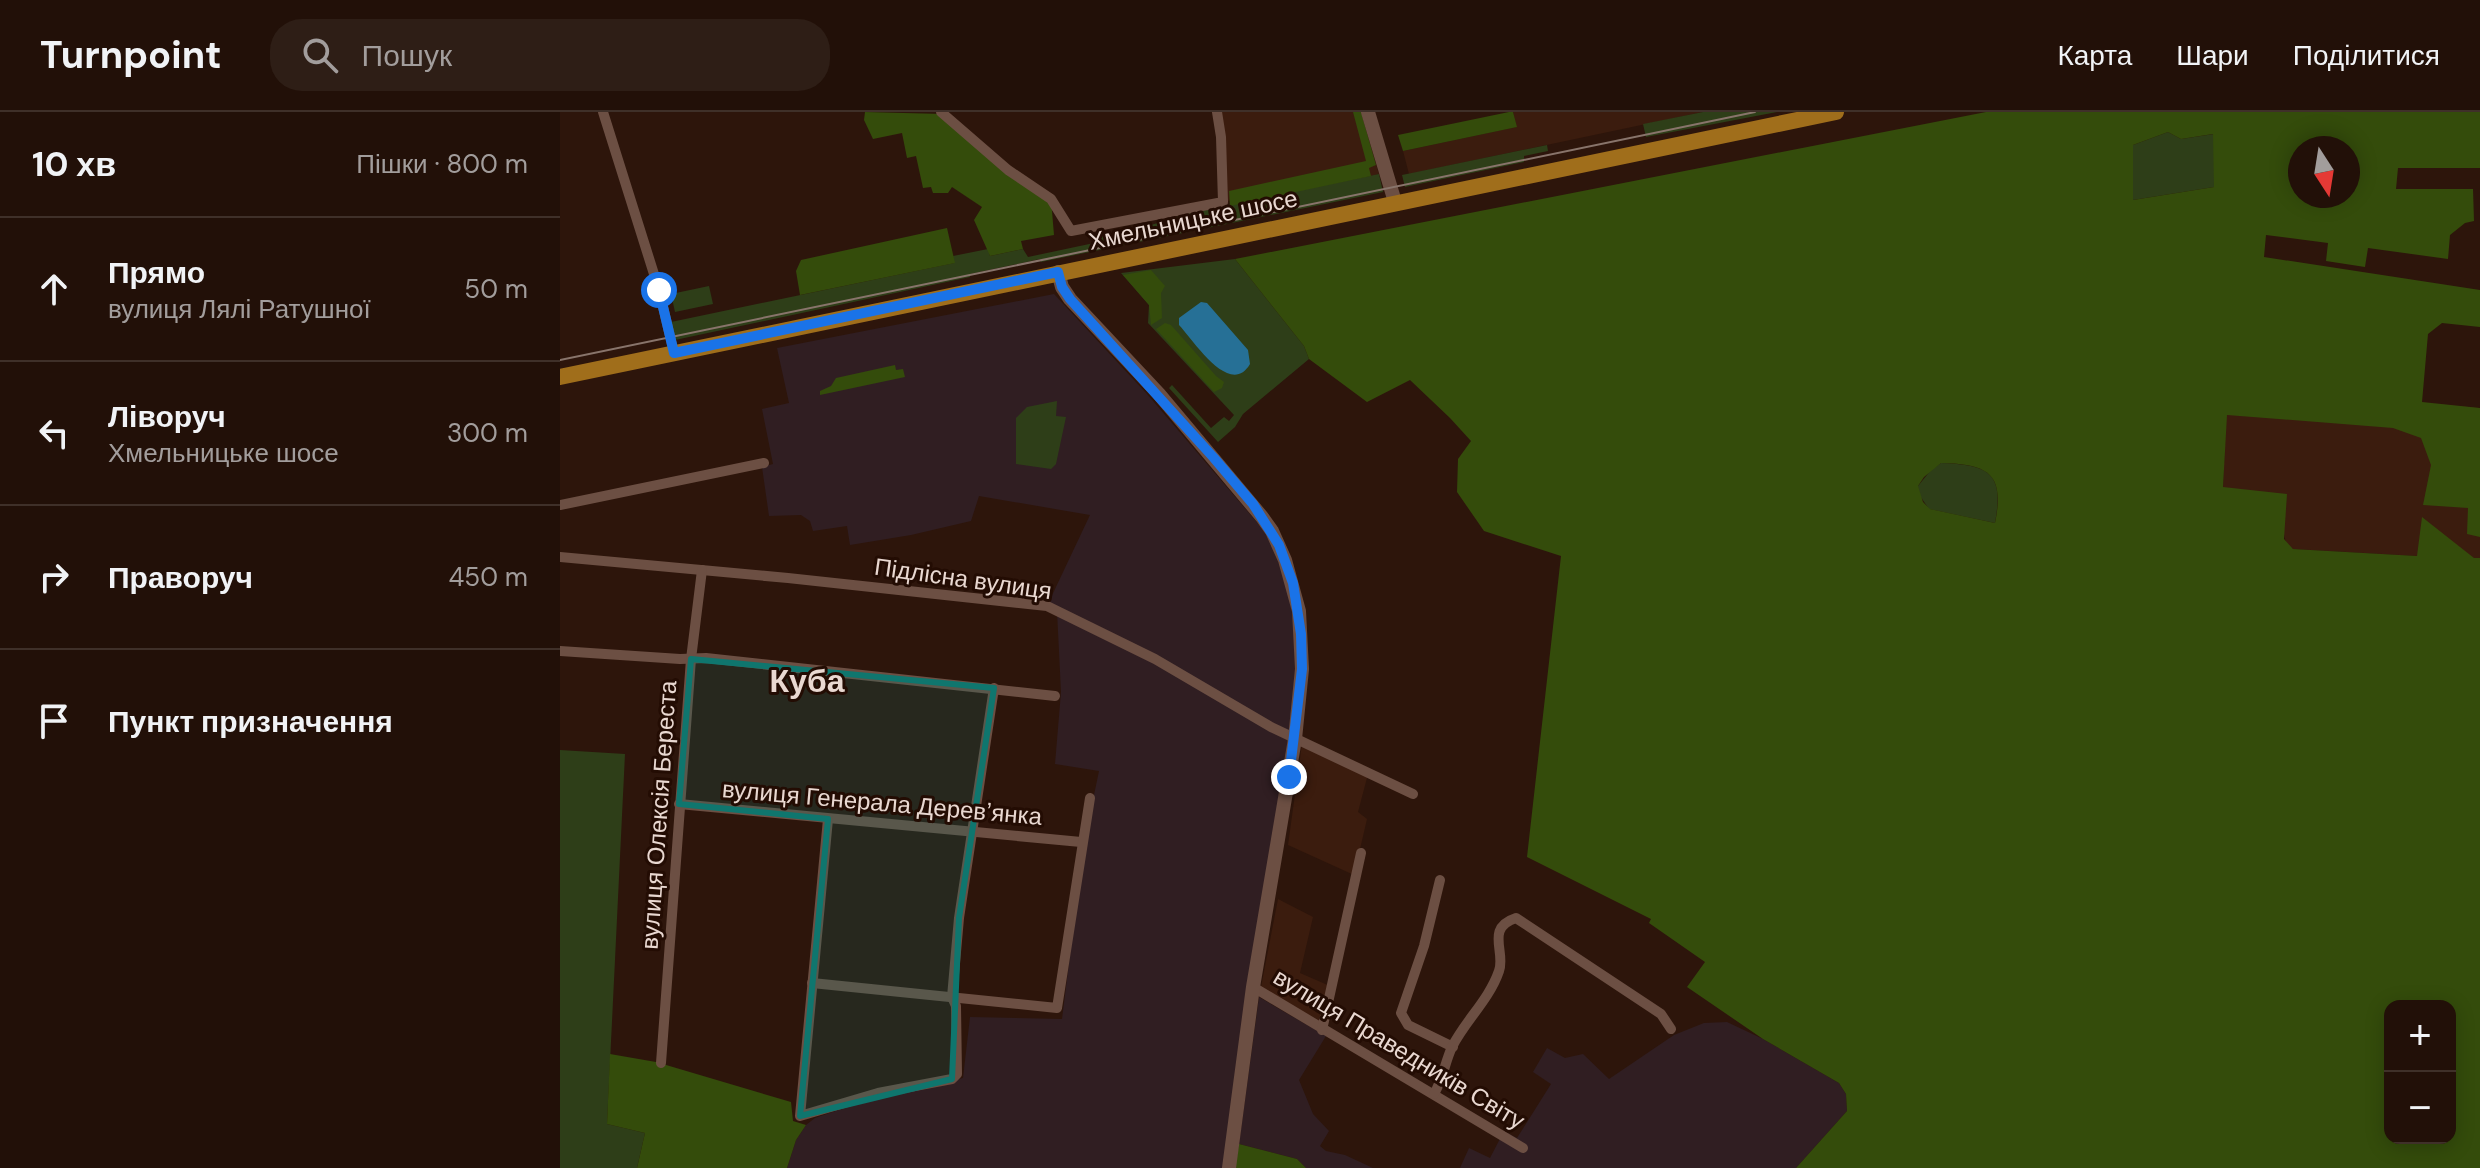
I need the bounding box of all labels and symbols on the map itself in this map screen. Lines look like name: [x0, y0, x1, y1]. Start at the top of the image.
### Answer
north arrow: [2288, 136, 2360, 208]
street label: Хмельницьке шосе: [1086, 182, 1300, 257]
route start: [641, 272, 677, 308]
street label: Підлісна вулиця: [872, 551, 1054, 606]
district label: Куба: [770, 660, 845, 702]
street label: вулиця Олексія Береста: [634, 679, 683, 950]
route end: [1271, 759, 1307, 795]
street label: вулиця Генерала Деревʼянка: [721, 773, 1044, 832]
street label: вулиця Праведників Світу: [1268, 961, 1531, 1136]

